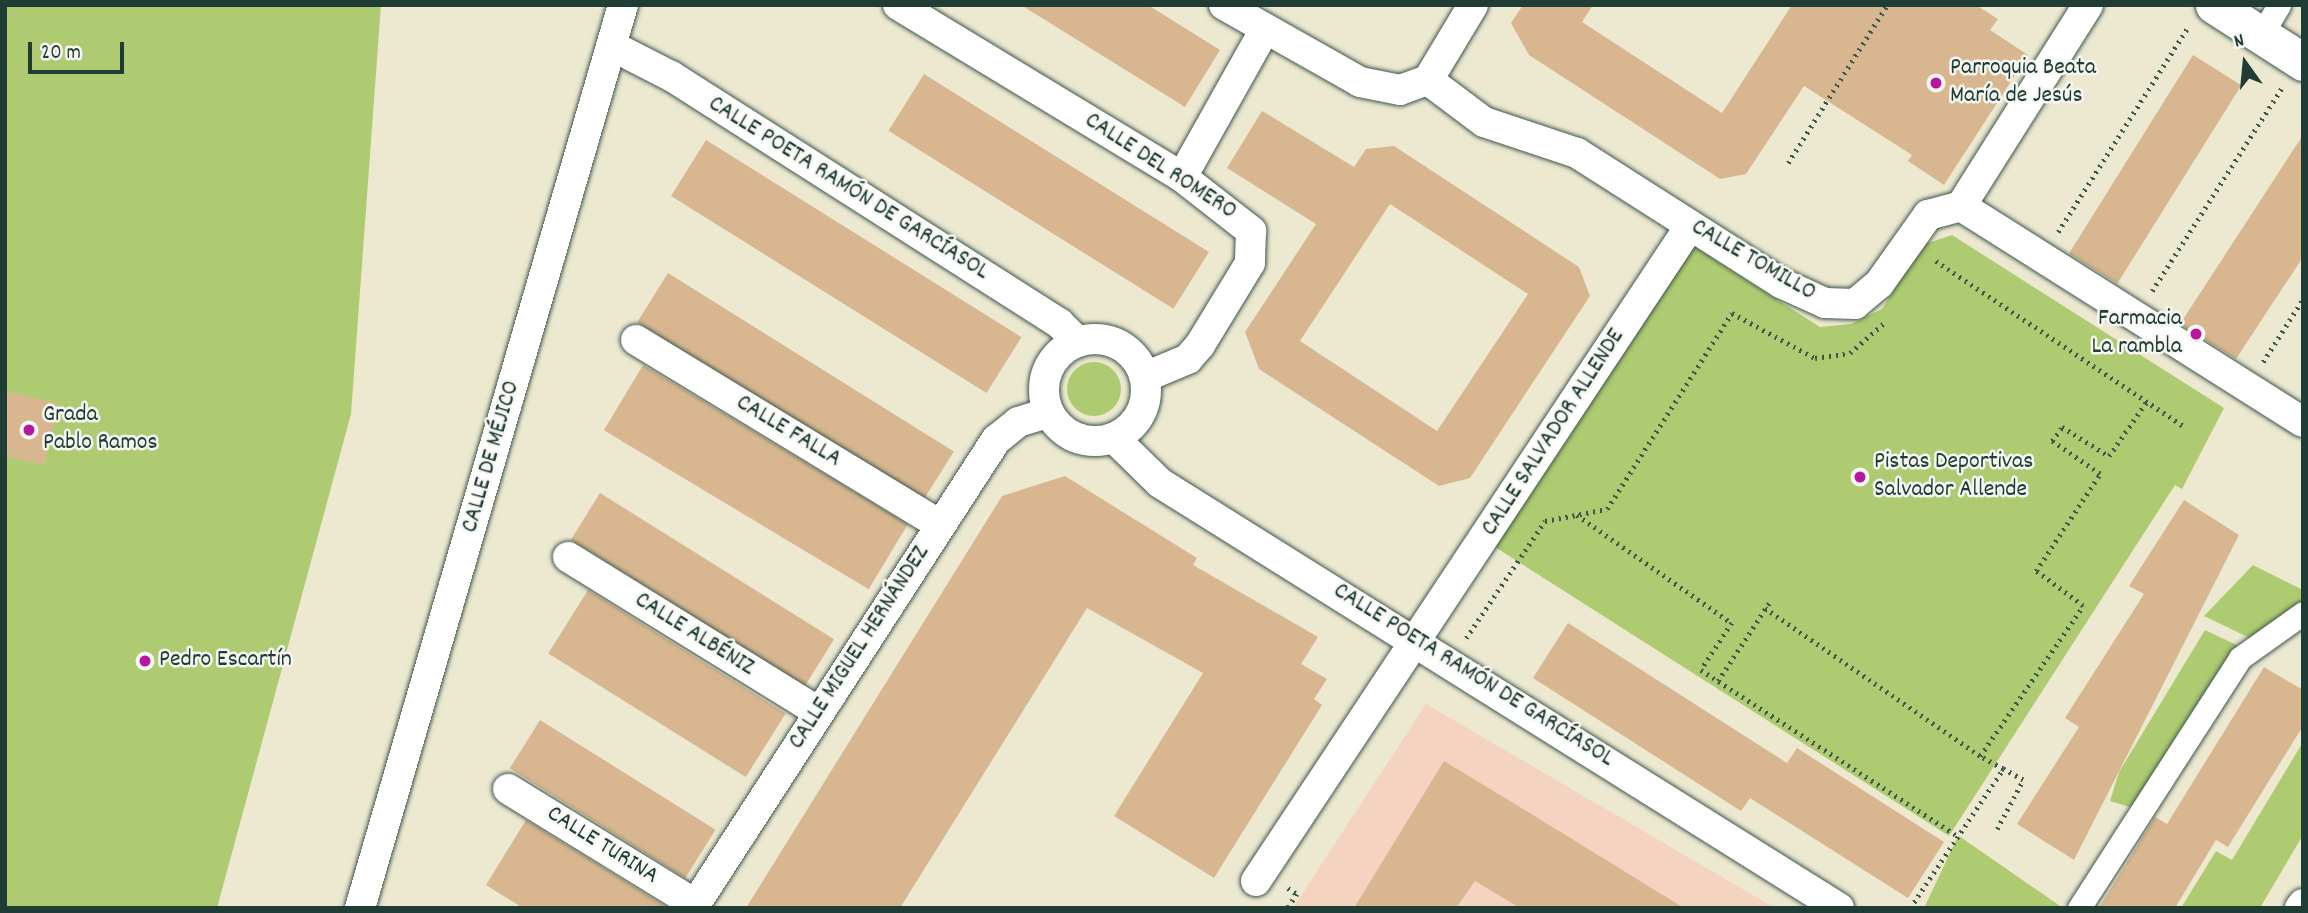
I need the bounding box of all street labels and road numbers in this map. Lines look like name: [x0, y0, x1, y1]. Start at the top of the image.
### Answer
street label: CALLE POETA RAMÓN DE GARCÍASOL: [702, 91, 994, 287]
street label: CALLE DEL ROMERO: [1079, 107, 1241, 227]
street label: CALLE TOMILLO: [1685, 214, 1821, 308]
street label: CALLE SALVADOR ALLENDE: [1476, 324, 1632, 542]
street label: CALLE DE MÉJICO: [457, 378, 527, 536]
street label: CALLE FALLA: [730, 389, 846, 475]
street label: CALLE MIGUEL HERNÁNDEZ: [783, 541, 937, 755]
street label: CALLE POETA RAMÓN DE GARCÍASOL: [1327, 578, 1619, 774]
street label: CALLE ALBÉNIZ: [629, 587, 759, 683]
street label: CALLE TURINA: [541, 800, 663, 892]

